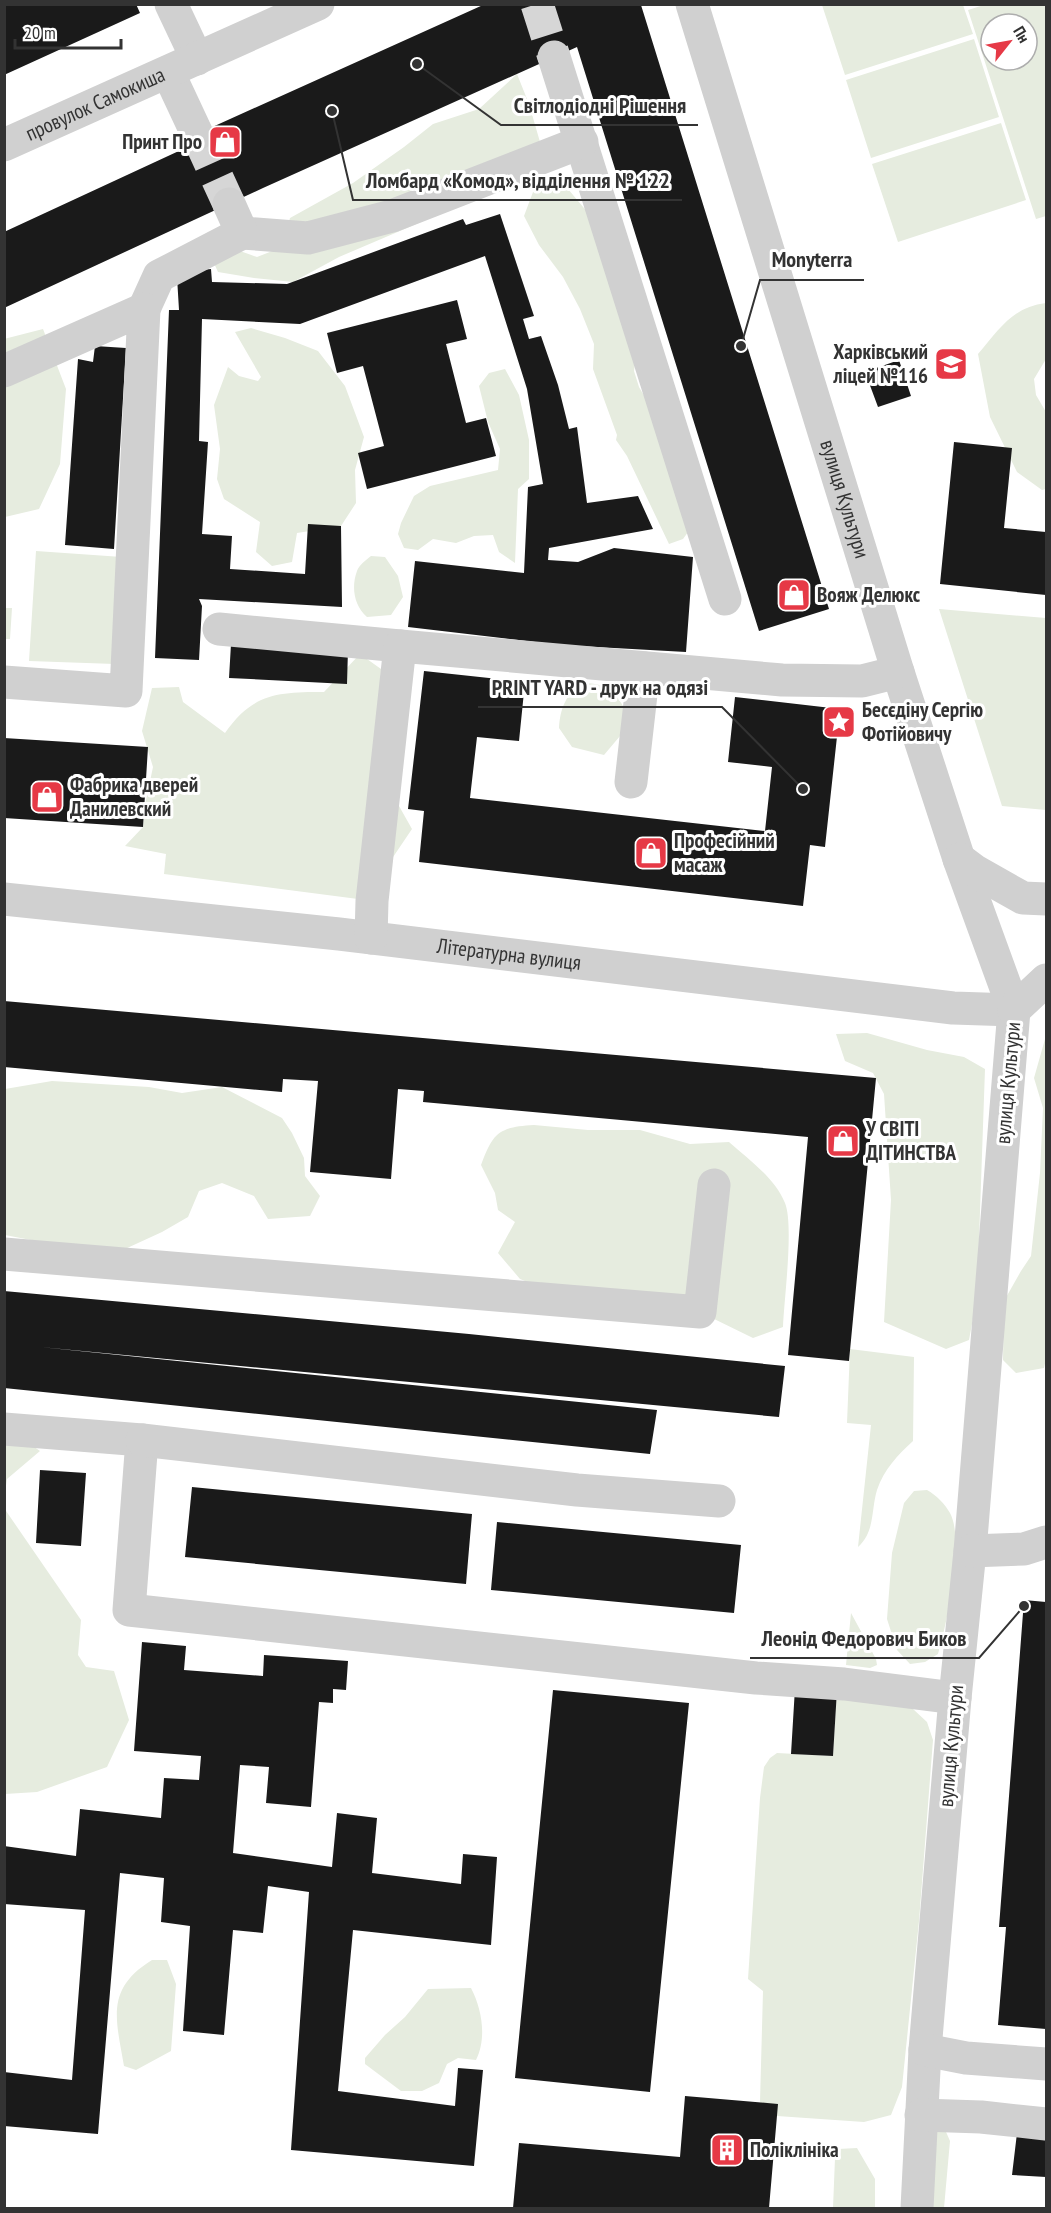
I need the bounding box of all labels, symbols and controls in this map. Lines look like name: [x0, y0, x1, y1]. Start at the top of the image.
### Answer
scale bar: [15, 12, 122, 50]
north arrow: [979, 12, 1039, 72]
text: 20 m: [24, 21, 56, 44]
text: Пн: [1009, 22, 1034, 46]
street label: провулок Самокиша: [21, 61, 169, 147]
callout: Світлодіодні Рішення: [501, 85, 698, 125]
text: Світлодіодні Рішення: [514, 91, 686, 119]
shop icon: Принт Про: [207, 124, 243, 160]
place label: Принт Про: [122, 128, 202, 155]
callout: Ломбард «Комод», відділення № 122: [353, 160, 682, 200]
text: Ломбард «Комод», відділення № 122: [365, 166, 670, 194]
callout: Monyterra: [760, 240, 864, 280]
text: Monyterra: [772, 245, 852, 273]
place label: Харківський ліцей №116: [833, 338, 928, 389]
school or university icon: Харківський ліцей №116: [933, 346, 969, 382]
street label: вулиця Культури: [814, 436, 876, 561]
shop icon: Вояж Делюкс: [776, 577, 812, 613]
place label: Вояж Делюкс: [817, 581, 921, 608]
callout: PRINT YARD - друк на одязі: [478, 667, 722, 707]
text: PRINT YARD - друк на одязі: [492, 673, 708, 701]
place label: Бесєдіну Сергію Фотійовичу: [862, 696, 983, 747]
place icon: Бесєдіну Сергію Фотійовичу: [821, 704, 857, 740]
place label: Фабрика дверей Данилевский: [70, 771, 198, 822]
shop icon: Фабрика дверей Данилевский: [29, 779, 65, 815]
place label: Професійний масаж: [674, 827, 775, 878]
shop icon: Професійний масаж: [633, 835, 669, 871]
street label: Літературна вулиця: [434, 932, 583, 976]
street label: вулиця Культури: [989, 1021, 1026, 1145]
place label: У СВІТІ ДІТИНСТВА: [865, 1115, 956, 1166]
shop icon: У СВІТІ ДІТИНСТВА: [825, 1123, 861, 1159]
callout: Леонід Федорович Биков: [750, 1618, 979, 1658]
text: Леонід Федорович Биков: [761, 1624, 966, 1652]
street label: вулиця Культури: [932, 1684, 969, 1808]
building icon: Поліклініка: [709, 2132, 745, 2168]
place label: Поліклініка: [750, 2136, 839, 2163]

